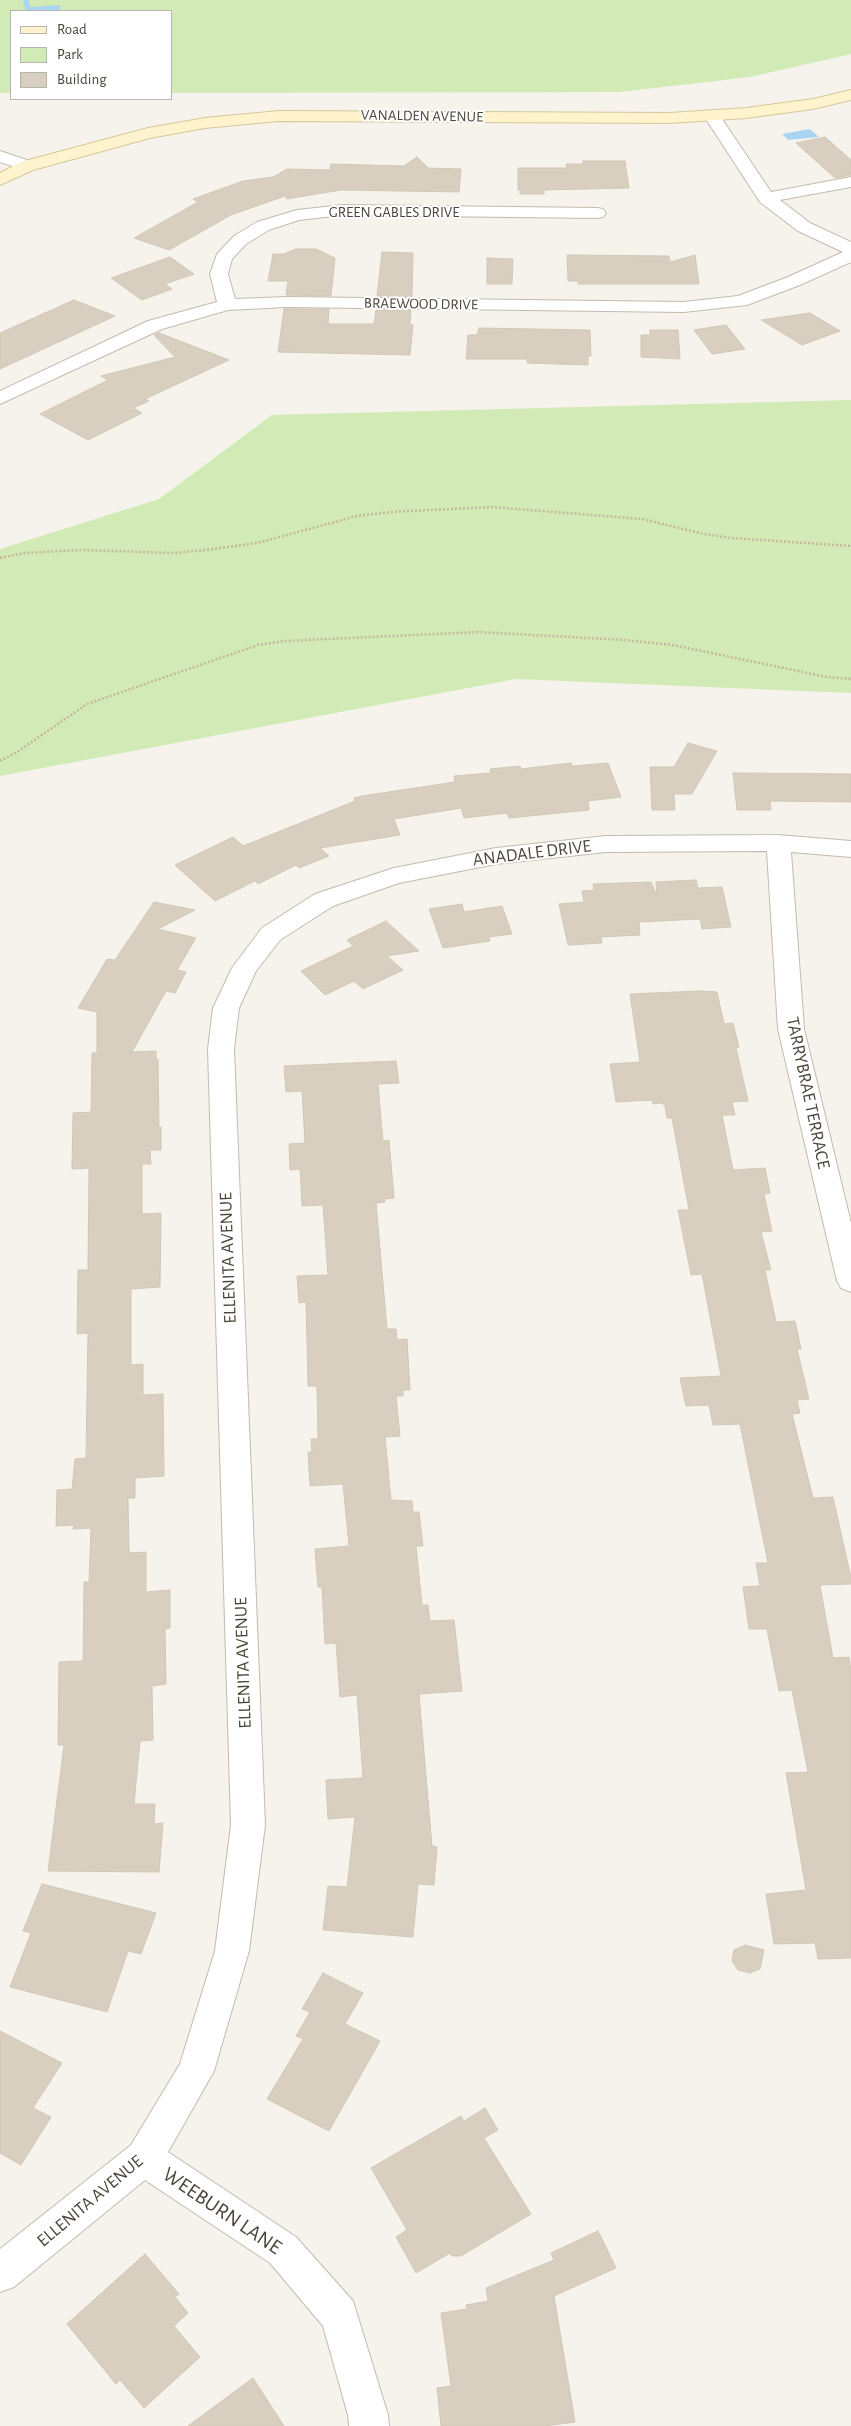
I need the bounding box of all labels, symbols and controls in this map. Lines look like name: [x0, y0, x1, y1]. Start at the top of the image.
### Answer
legend: [10, 10, 172, 100]
text: Road: [57, 22, 87, 37]
text: Park: [57, 47, 83, 62]
text: Building: [57, 72, 107, 87]
street label: VANALDEN AVENUE: [361, 106, 483, 126]
street label: GREEN GABLES DRIVE: [329, 203, 459, 221]
street label: BRAEWOOD DRIVE: [364, 294, 478, 314]
street label: ANADALE DRIVE: [472, 835, 592, 871]
street label: TARRYBRAE TERRACE: [781, 1015, 835, 1171]
street label: ELLENITA AVENUE: [215, 1192, 241, 1324]
street label: ELLENITA AVENUE: [230, 1597, 256, 1729]
street label: ELLENITA AVENUE: [33, 2150, 147, 2252]
street label: WEEBURN LANE: [158, 2162, 286, 2260]

